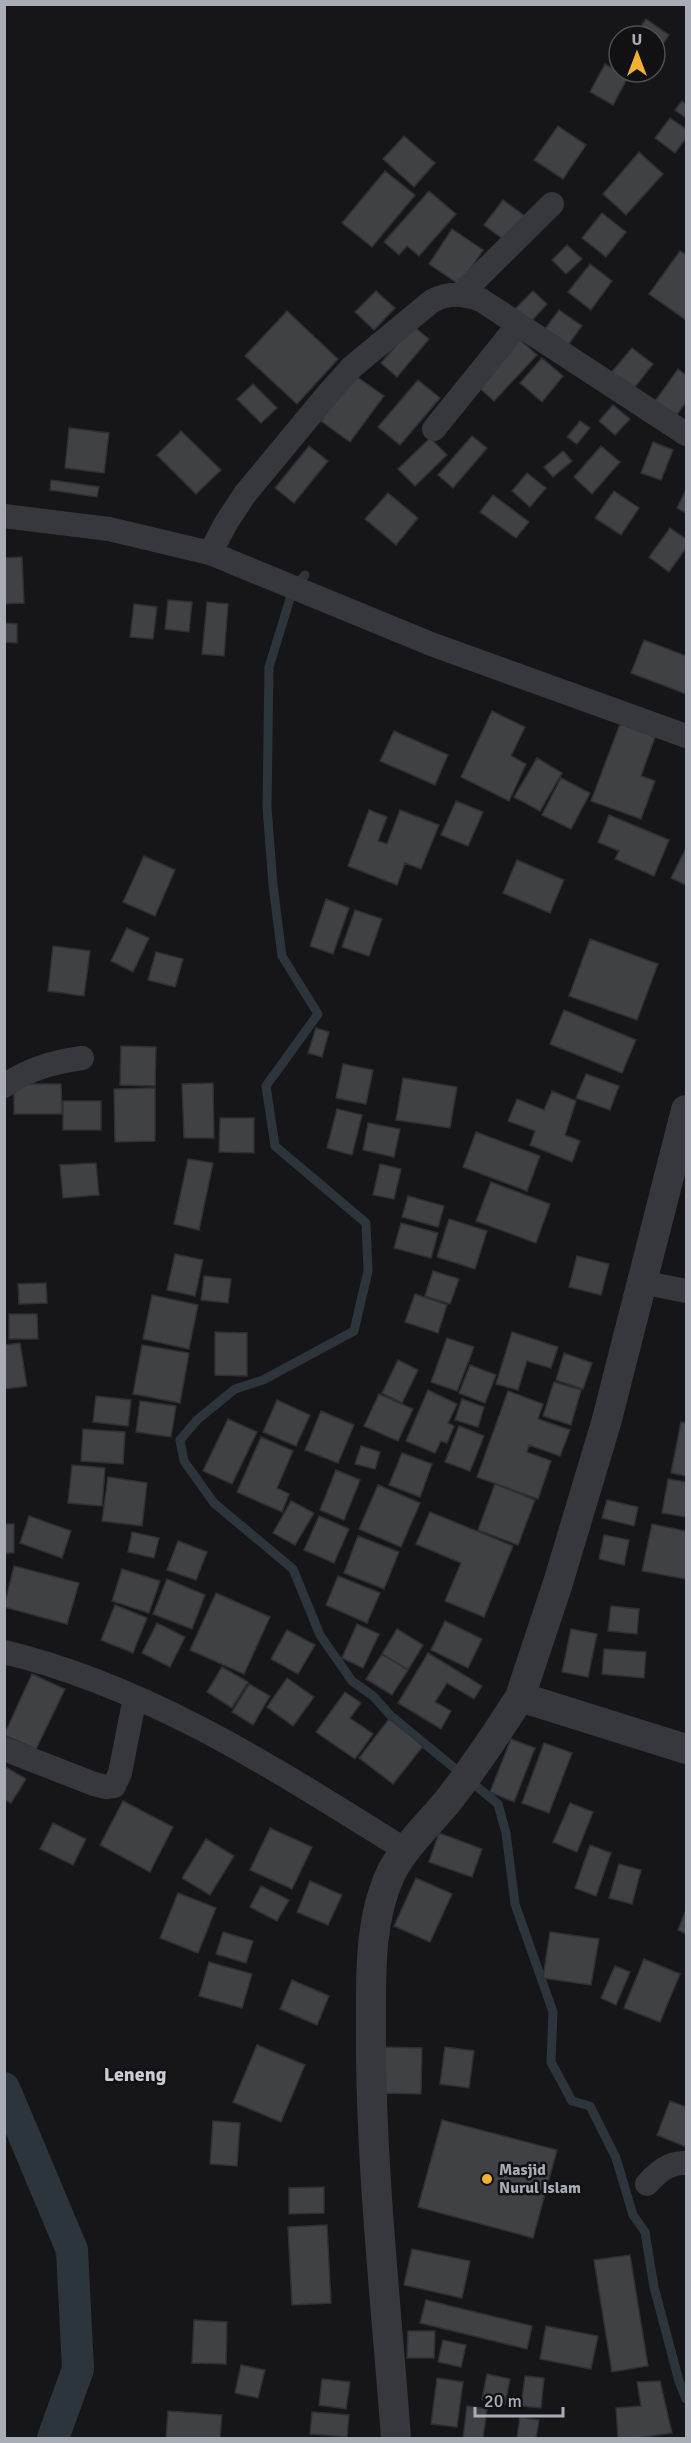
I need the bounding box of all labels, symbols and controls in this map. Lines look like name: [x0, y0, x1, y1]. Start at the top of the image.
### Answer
north arrow: [607, 24, 667, 84]
text: U: [632, 30, 642, 50]
district label: Leneng: [104, 2062, 167, 2087]
place label: Masjid Nurul Islam: [499, 2160, 581, 2198]
marker: Masjid Nurul Islam: [480, 2172, 494, 2186]
scale bar: [475, 2380, 564, 2418]
text: 20 m: [484, 2390, 522, 2412]

